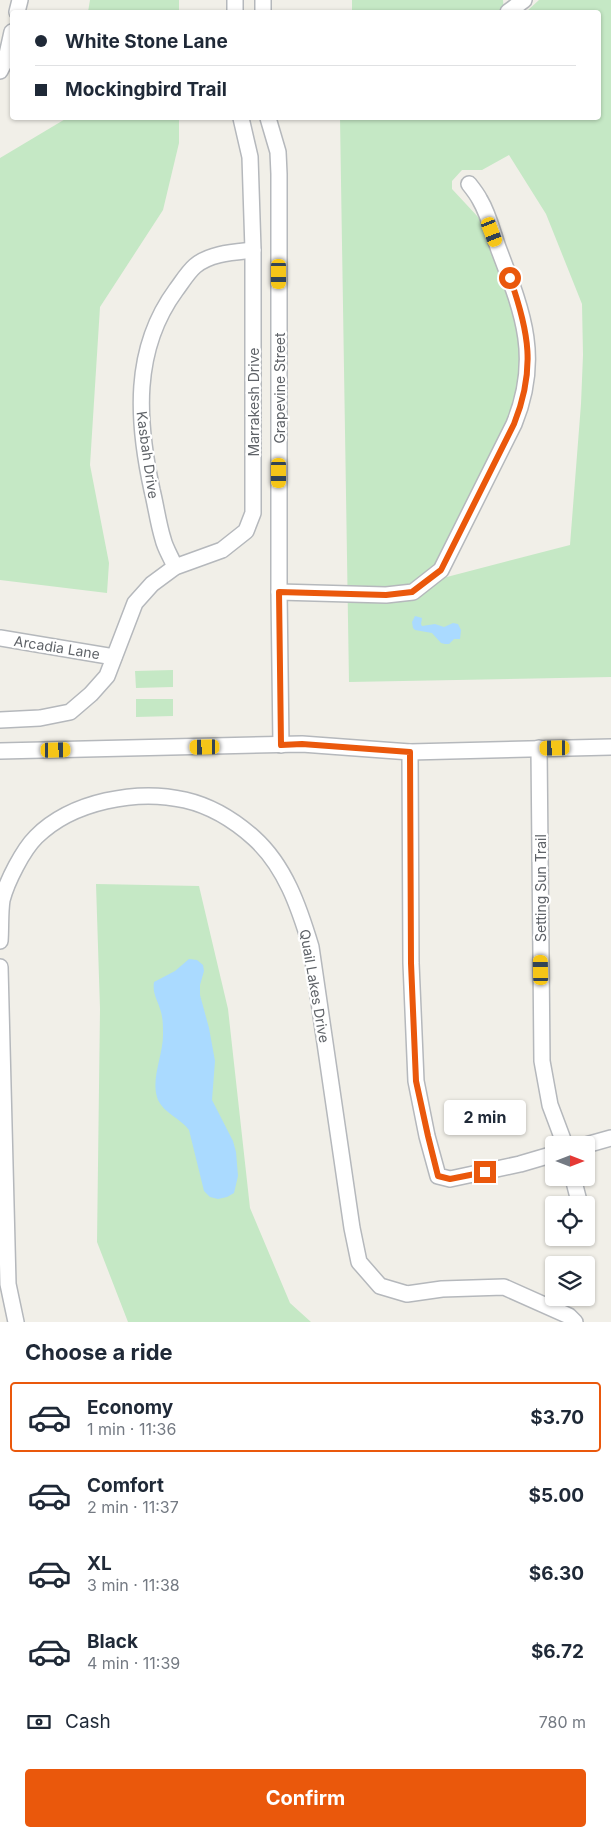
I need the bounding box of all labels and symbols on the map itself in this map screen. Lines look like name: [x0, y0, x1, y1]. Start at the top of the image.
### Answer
car: [479, 215, 504, 249]
car: [271, 259, 286, 289]
route start: [499, 267, 521, 289]
street label: Grapevine Street: [271, 332, 288, 444]
street label: Marrakesh Drive: [245, 347, 262, 457]
street label: Kasbah Drive: [133, 410, 163, 500]
car: [271, 458, 286, 488]
street label: Arcadia Lane: [13, 632, 101, 662]
car: [189, 739, 220, 755]
car: [539, 740, 570, 756]
car: [40, 742, 71, 758]
street label: Setting Sun Trail: [532, 834, 549, 942]
street label: Quail Lakes Drive: [297, 928, 333, 1044]
car: [533, 955, 548, 985]
callout: 2 min: [444, 1100, 526, 1134]
north arrow: [545, 1136, 595, 1186]
route end: [474, 1161, 496, 1183]

